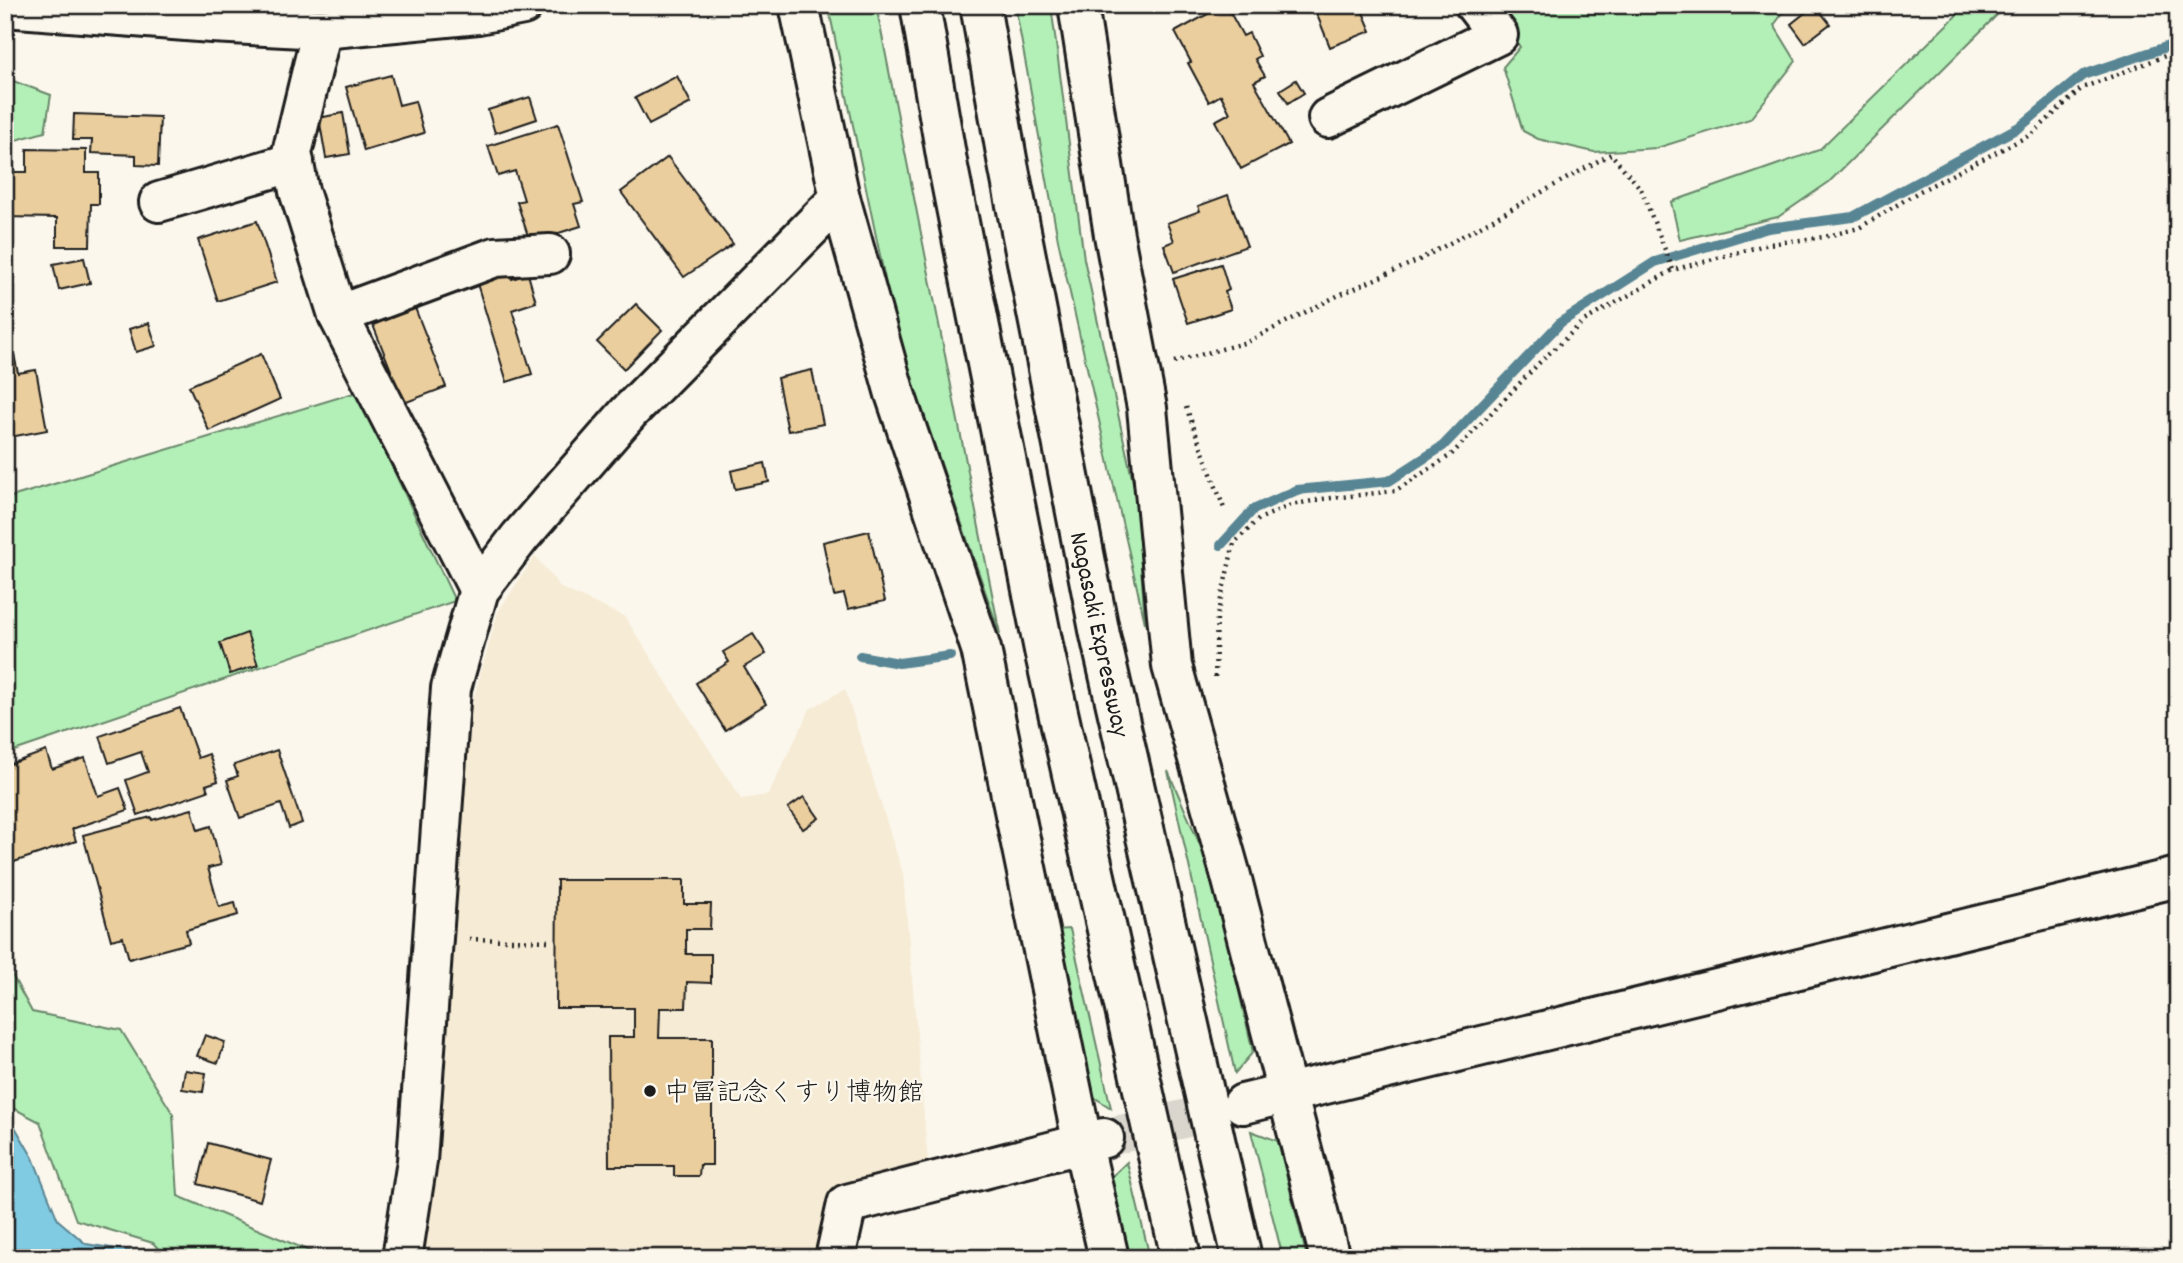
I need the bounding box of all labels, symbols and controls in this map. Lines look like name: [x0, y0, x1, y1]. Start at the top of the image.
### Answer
street label: Nagasaki Expressway: [1058, 529, 1137, 741]
place label: 中冨記念くすり博物館: [664, 1076, 924, 1113]
marker: 中冨記念くすり博物館: [642, 1083, 658, 1099]

